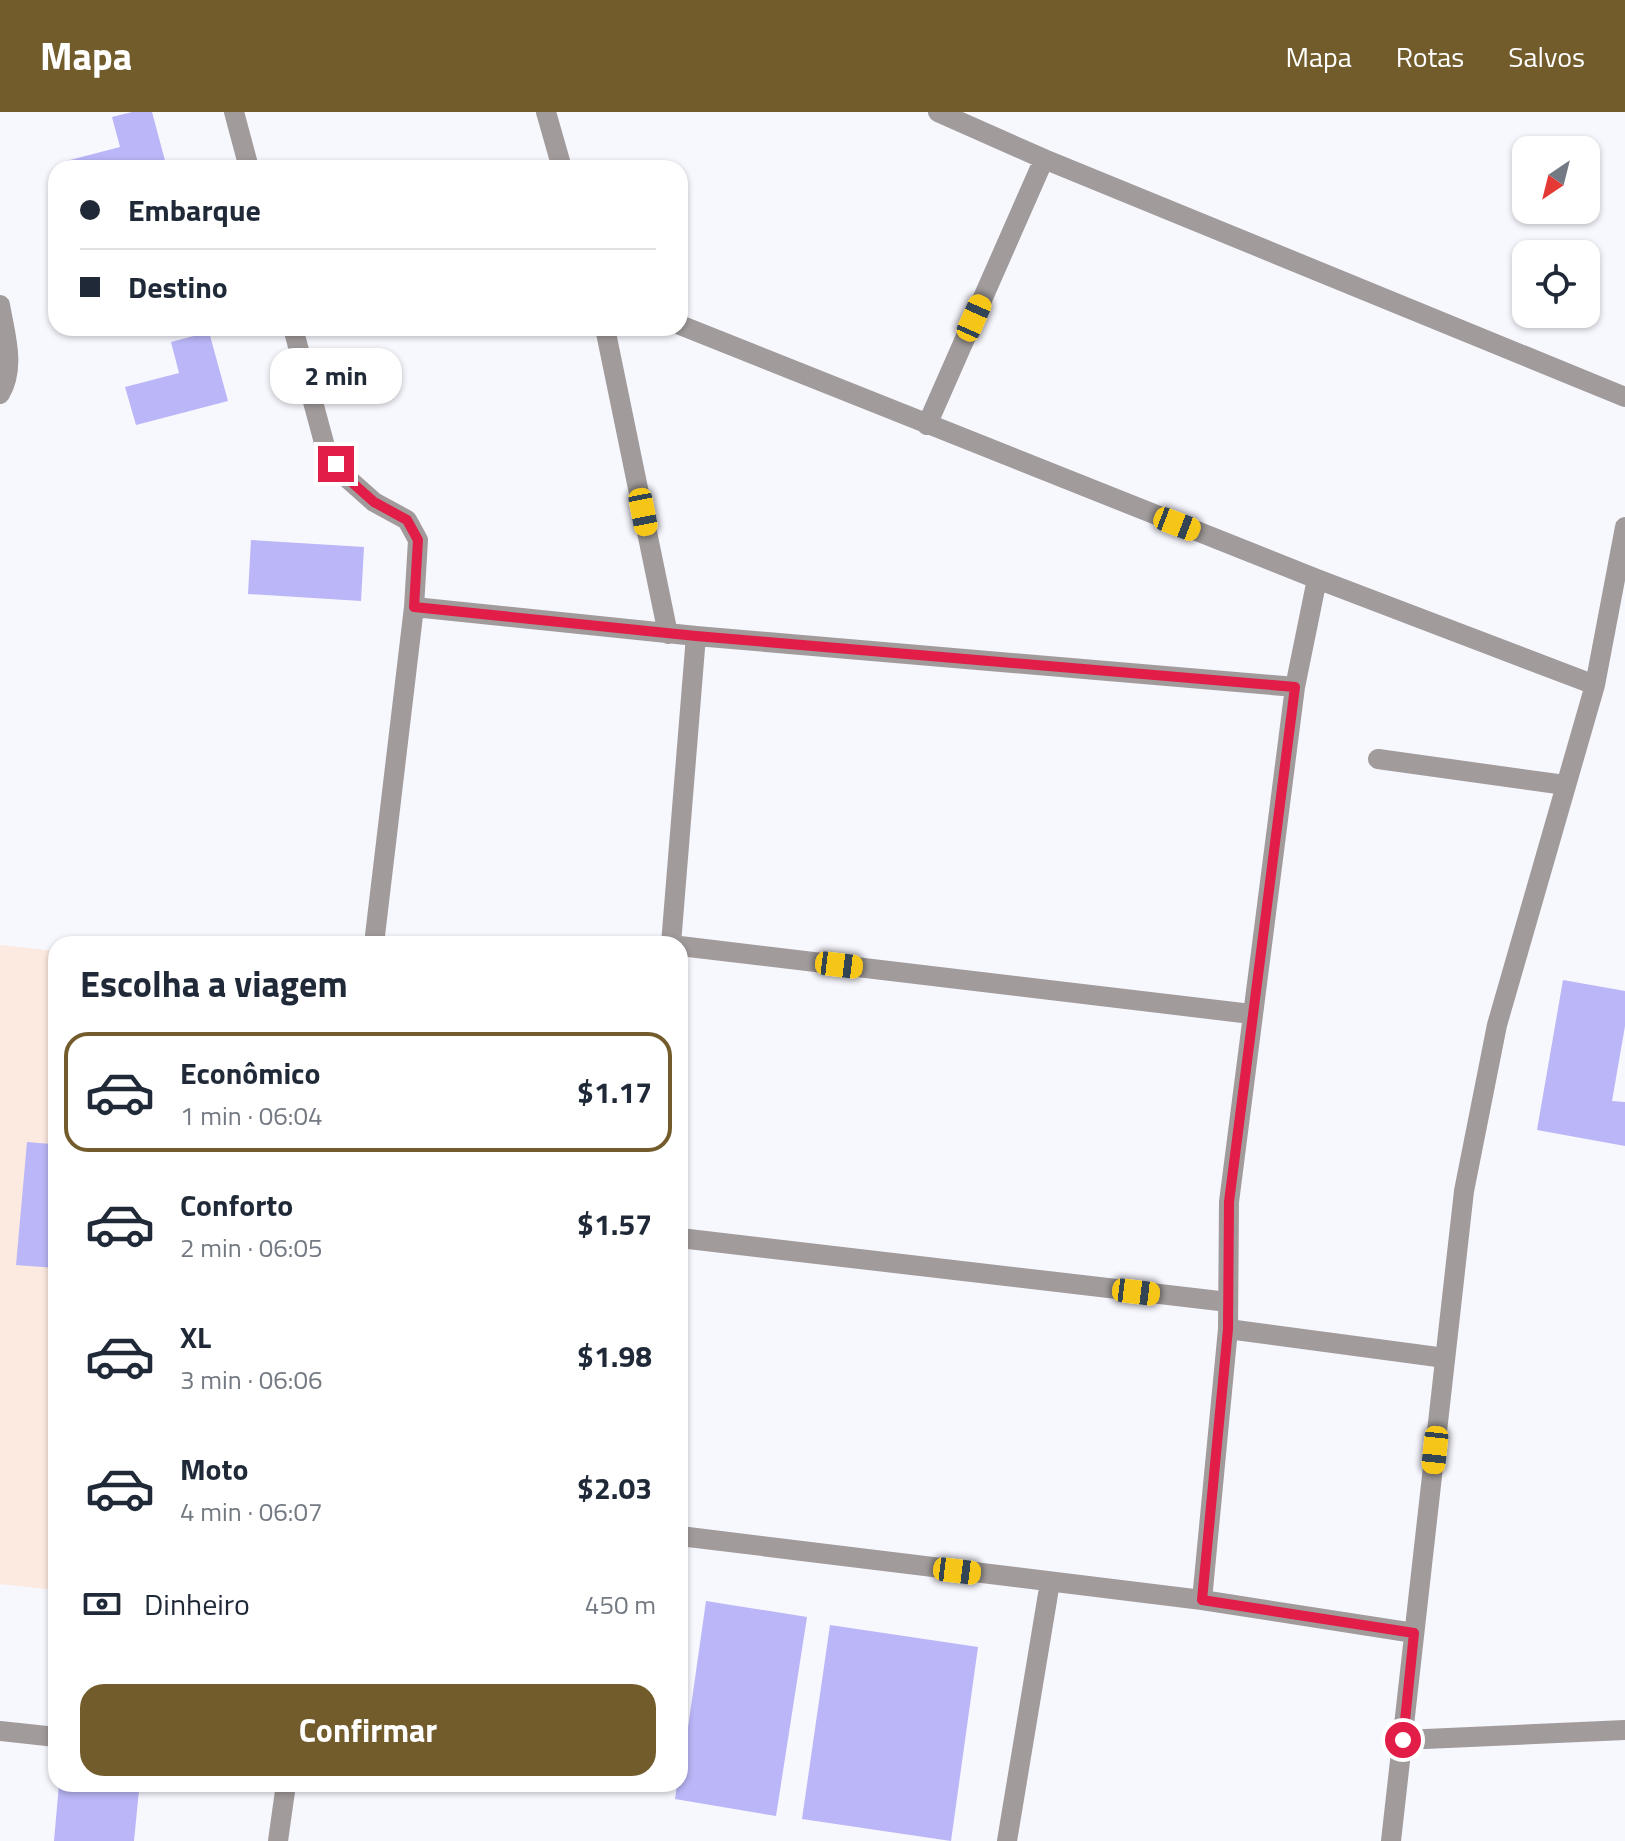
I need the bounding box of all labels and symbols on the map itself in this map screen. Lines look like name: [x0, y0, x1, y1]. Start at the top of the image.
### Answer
north arrow: [1512, 136, 1600, 224]
car: [953, 291, 995, 345]
callout: 2 min: [270, 348, 402, 404]
route end: [318, 446, 354, 482]
car: [627, 486, 659, 538]
car: [1150, 504, 1204, 544]
car: [814, 950, 864, 980]
car: [1111, 1277, 1161, 1307]
car: [1421, 1425, 1449, 1475]
car: [932, 1556, 982, 1586]
route start: [1385, 1722, 1421, 1758]

